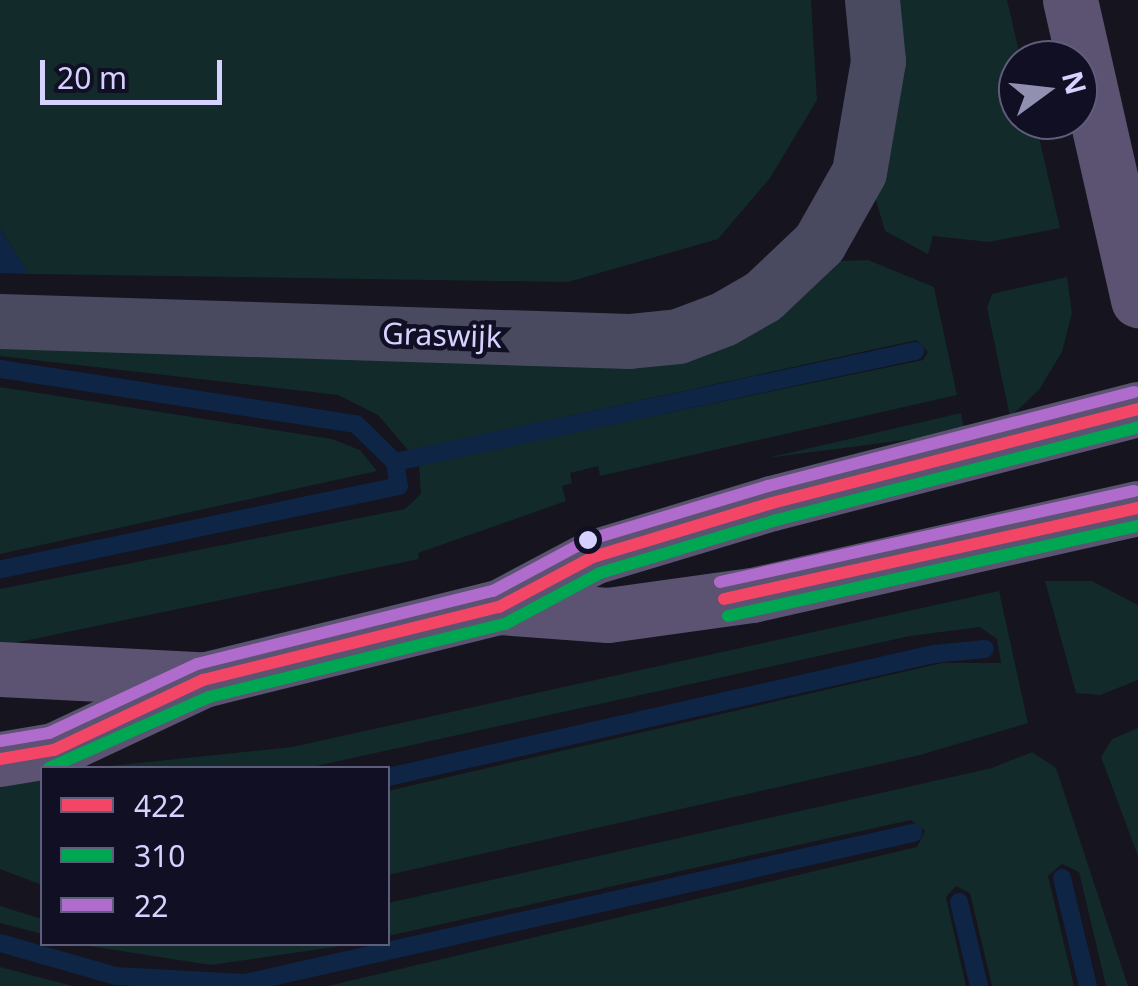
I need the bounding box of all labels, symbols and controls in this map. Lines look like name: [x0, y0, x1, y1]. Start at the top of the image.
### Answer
scale bar: [45, 40, 228, 102]
north arrow: [998, 40, 1098, 140]
text: 20 m: [57, 57, 127, 98]
text: N: [1054, 67, 1096, 99]
street label: Graswijk: [381, 315, 503, 355]
unlabelled marker: [578, 530, 598, 550]
legend: [40, 766, 390, 946]
text: 422: [134, 785, 185, 826]
text: 310: [134, 835, 185, 876]
text: 22: [134, 885, 168, 926]

